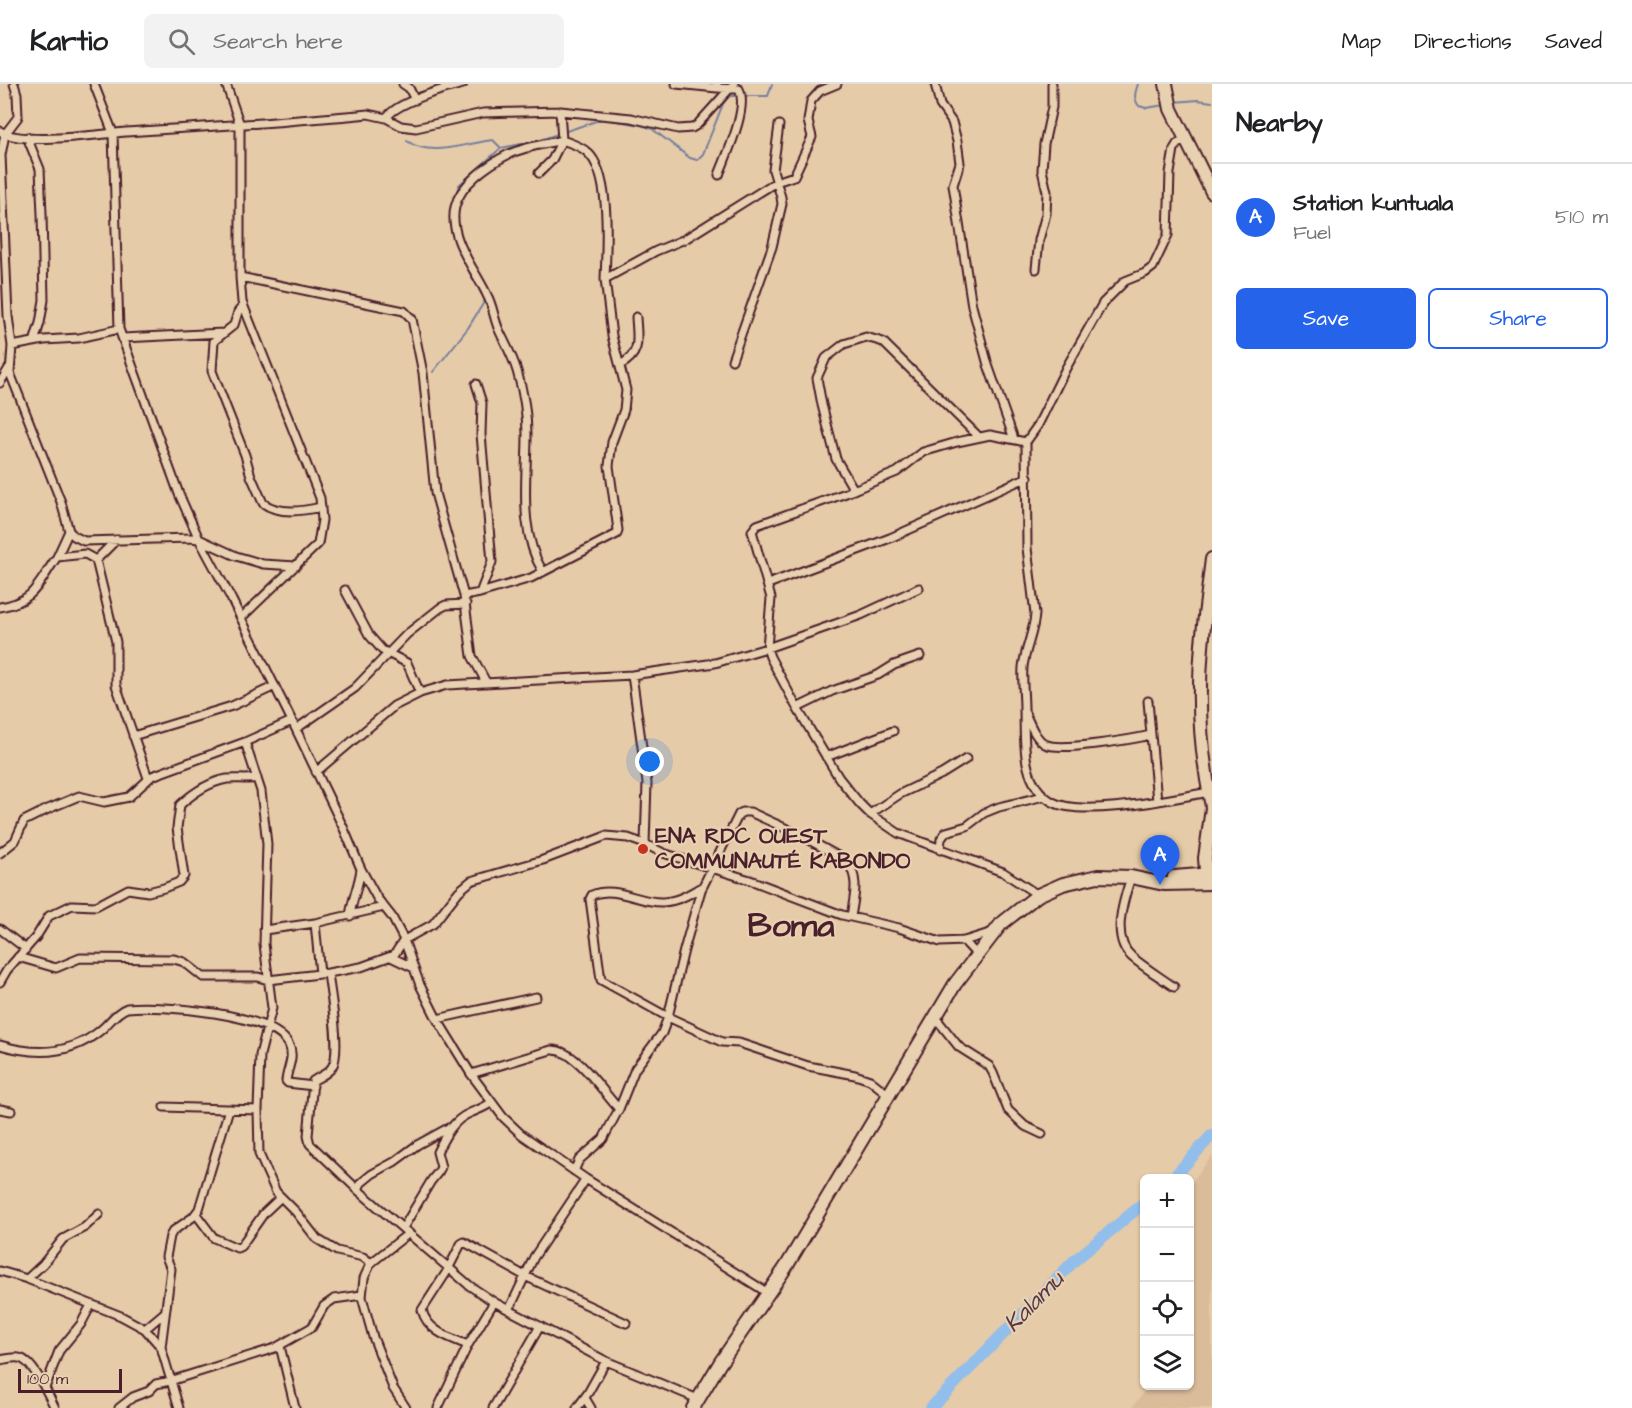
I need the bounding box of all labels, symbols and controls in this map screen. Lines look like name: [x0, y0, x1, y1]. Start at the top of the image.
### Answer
search box: [144, 14, 564, 68]
text: Kartio: [30, 22, 108, 61]
icon: search: [165, 25, 198, 58]
text: Search here: [213, 26, 343, 57]
text: Map: [1341, 27, 1381, 56]
text: Directions: [1414, 27, 1512, 56]
text: Saved: [1545, 27, 1602, 56]
text: Nearby: [1236, 105, 1323, 141]
text: Station kuntuala: [1293, 188, 1453, 219]
text: A: [1249, 203, 1262, 231]
text: 510 m: [1555, 203, 1608, 231]
text: Fuel: [1293, 219, 1331, 247]
button: Save: [1236, 288, 1416, 349]
button: Share: [1428, 288, 1608, 349]
your location: [635, 747, 664, 776]
place label: ENA RDC OUEST COMMUNAUTÉ KABONDO: [655, 821, 911, 877]
pin: A: [1140, 836, 1180, 885]
marker: ENA RDC OUEST COMMUNAUTÉ KABONDO: [636, 842, 650, 856]
district label: Boma: [747, 902, 835, 950]
map controls: [1140, 1174, 1194, 1390]
button: +: [1140, 1174, 1194, 1228]
button: −: [1140, 1228, 1194, 1282]
water label: Kalamu: [996, 1262, 1073, 1340]
button: locate: [1140, 1282, 1194, 1336]
button: layers: [1140, 1336, 1194, 1390]
scale bar: [18, 1366, 122, 1394]
text: 100 m: [27, 1368, 68, 1390]

